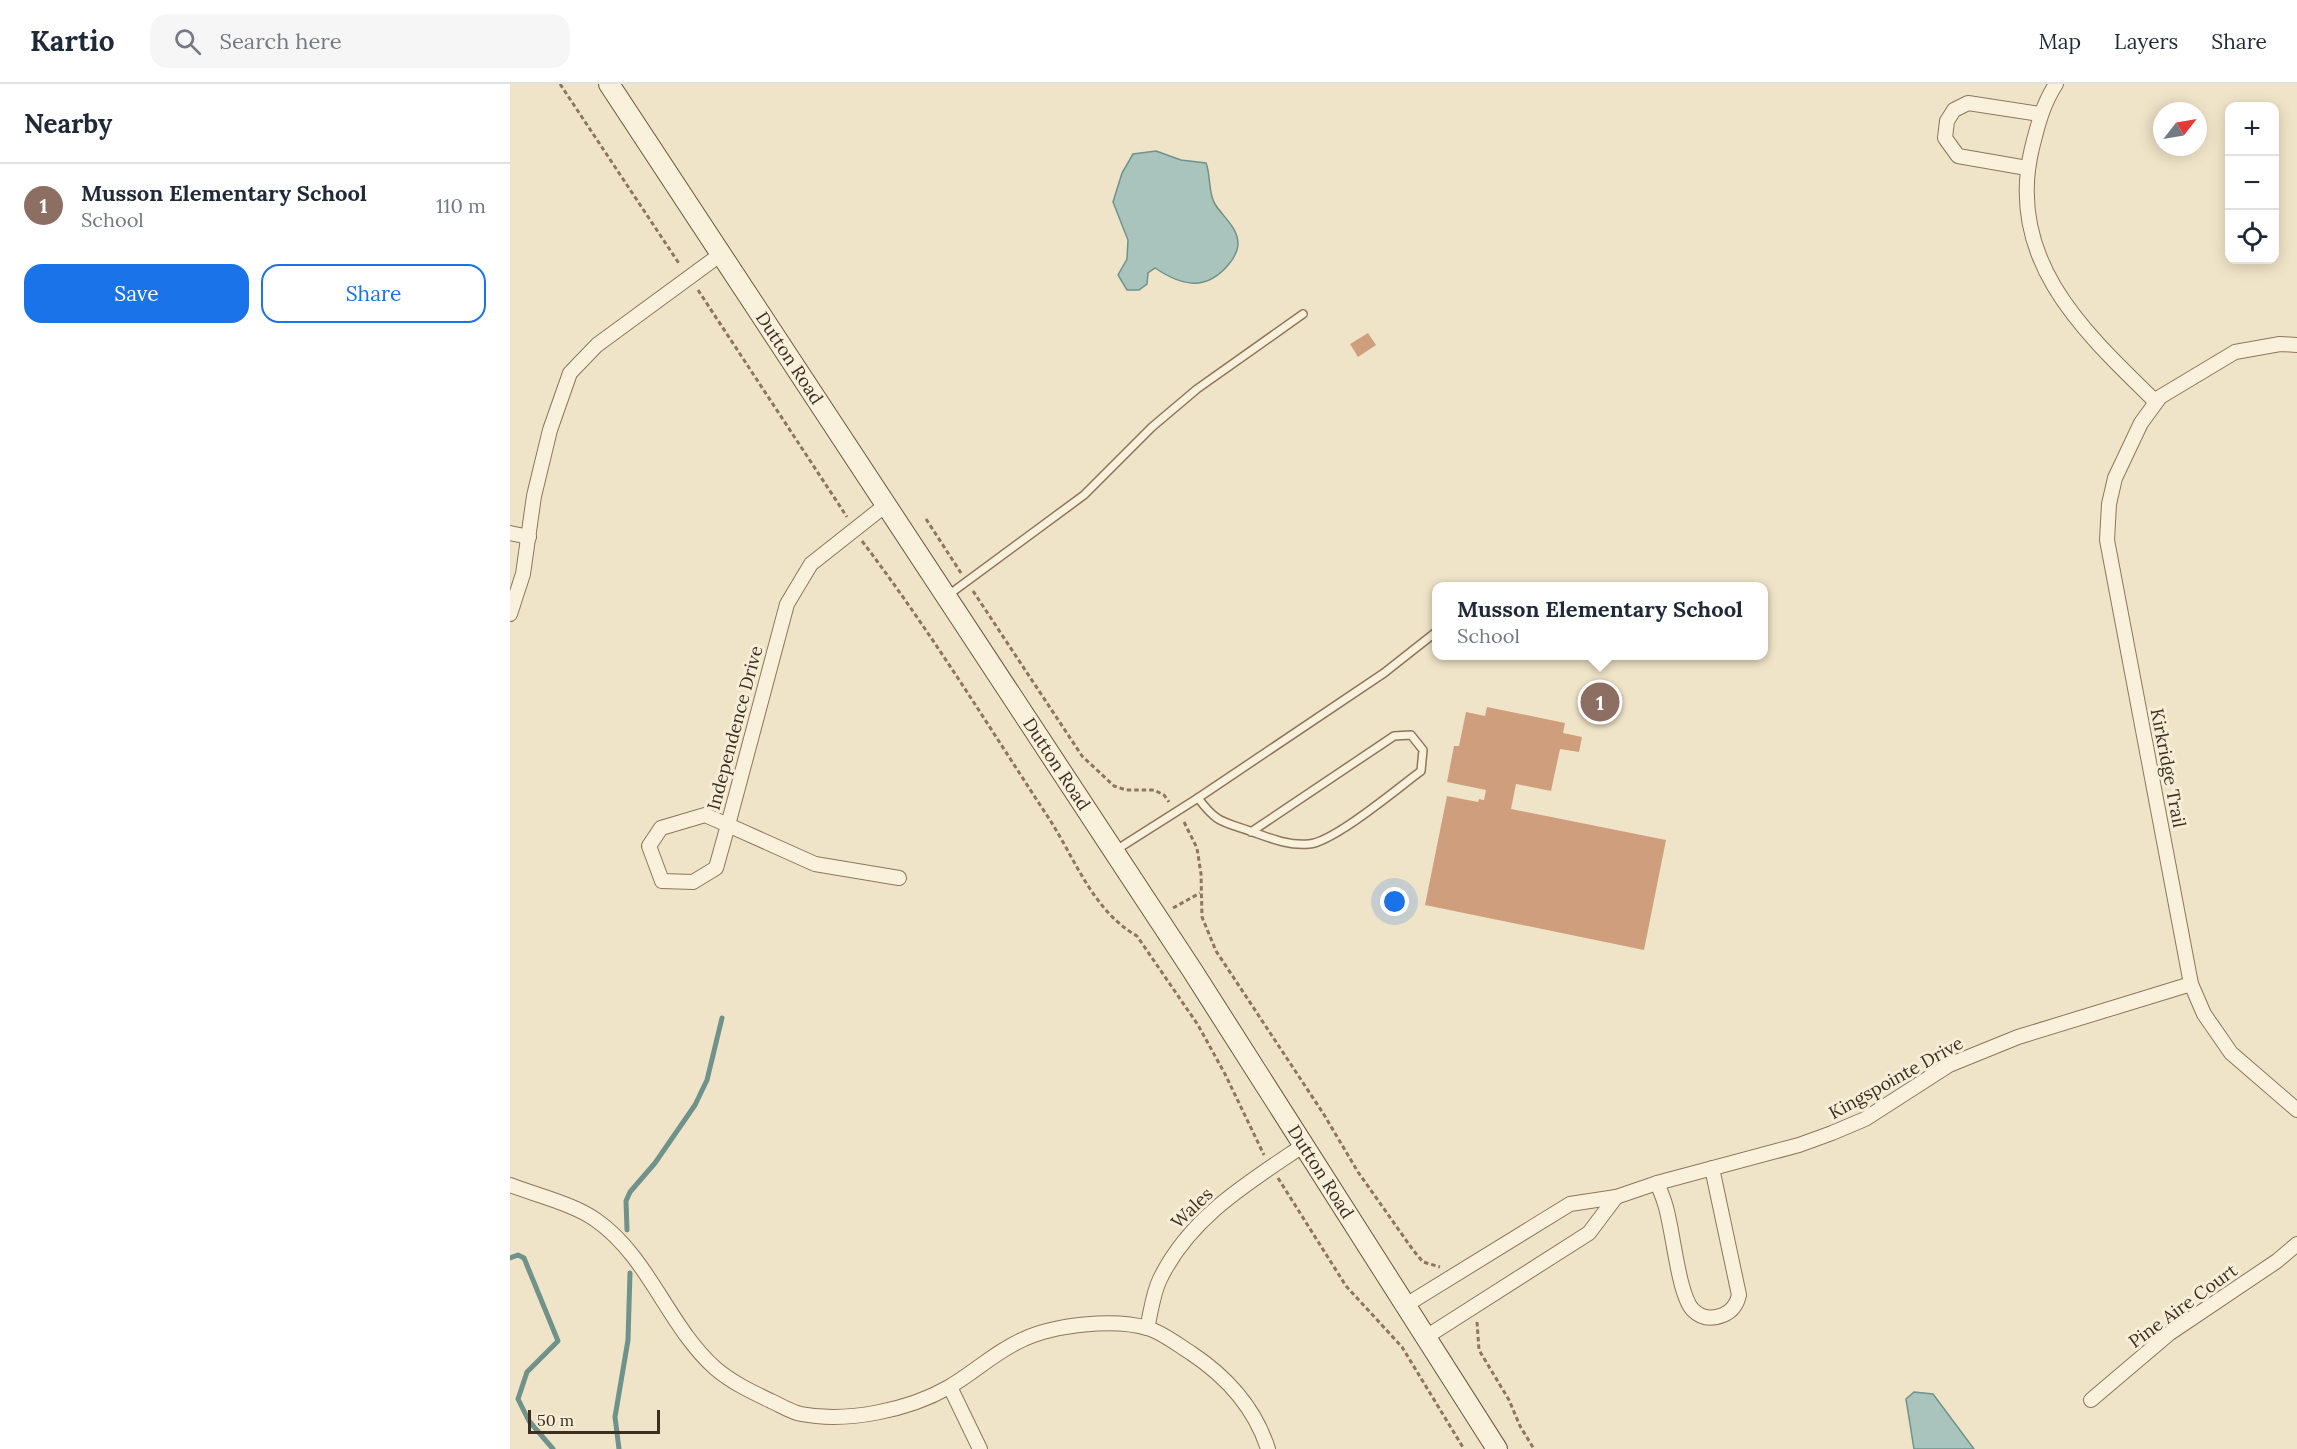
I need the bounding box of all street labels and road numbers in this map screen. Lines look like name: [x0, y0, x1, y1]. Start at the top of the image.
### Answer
street label: Dutton Road: [751, 307, 829, 409]
street label: Independence Drive: [702, 643, 768, 813]
street label: Kirkridge Trail: [2146, 706, 2191, 830]
street label: Dutton Road: [1018, 713, 1096, 815]
street label: Kingspointe Drive: [1825, 1031, 1967, 1124]
street label: Dutton Road: [1283, 1121, 1359, 1223]
street label: Wales: [1166, 1182, 1217, 1233]
street label: Pine Aire Court: [2124, 1258, 2242, 1353]

